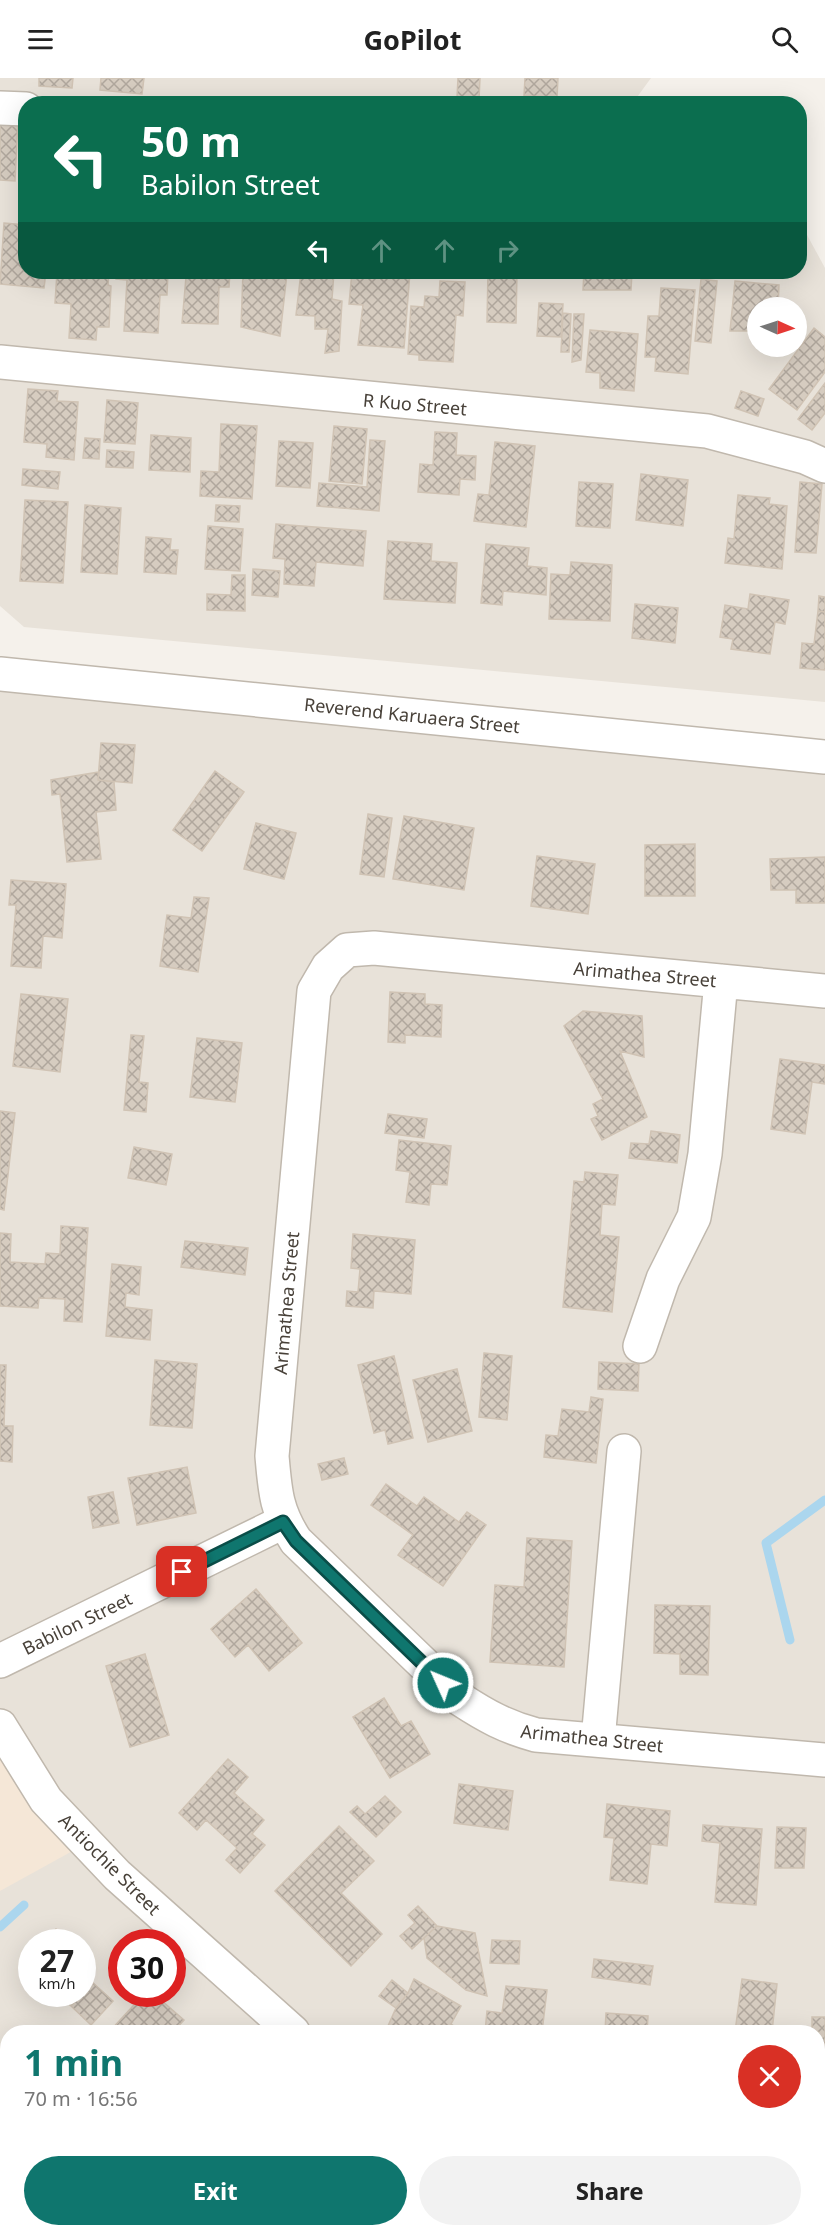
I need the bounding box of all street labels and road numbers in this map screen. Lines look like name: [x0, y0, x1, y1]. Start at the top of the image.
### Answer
street label: R Kuo Street: [362, 388, 468, 421]
street label: Reverend Karuaera Street: [303, 692, 521, 738]
street label: Arimathea Street: [573, 956, 718, 992]
street label: Arimathea Street: [268, 1230, 304, 1375]
street label: Babilon Street: [18, 1586, 136, 1660]
street label: Arimathea Street: [519, 1719, 665, 1757]
street label: Antiochie Street: [54, 1808, 166, 1920]

